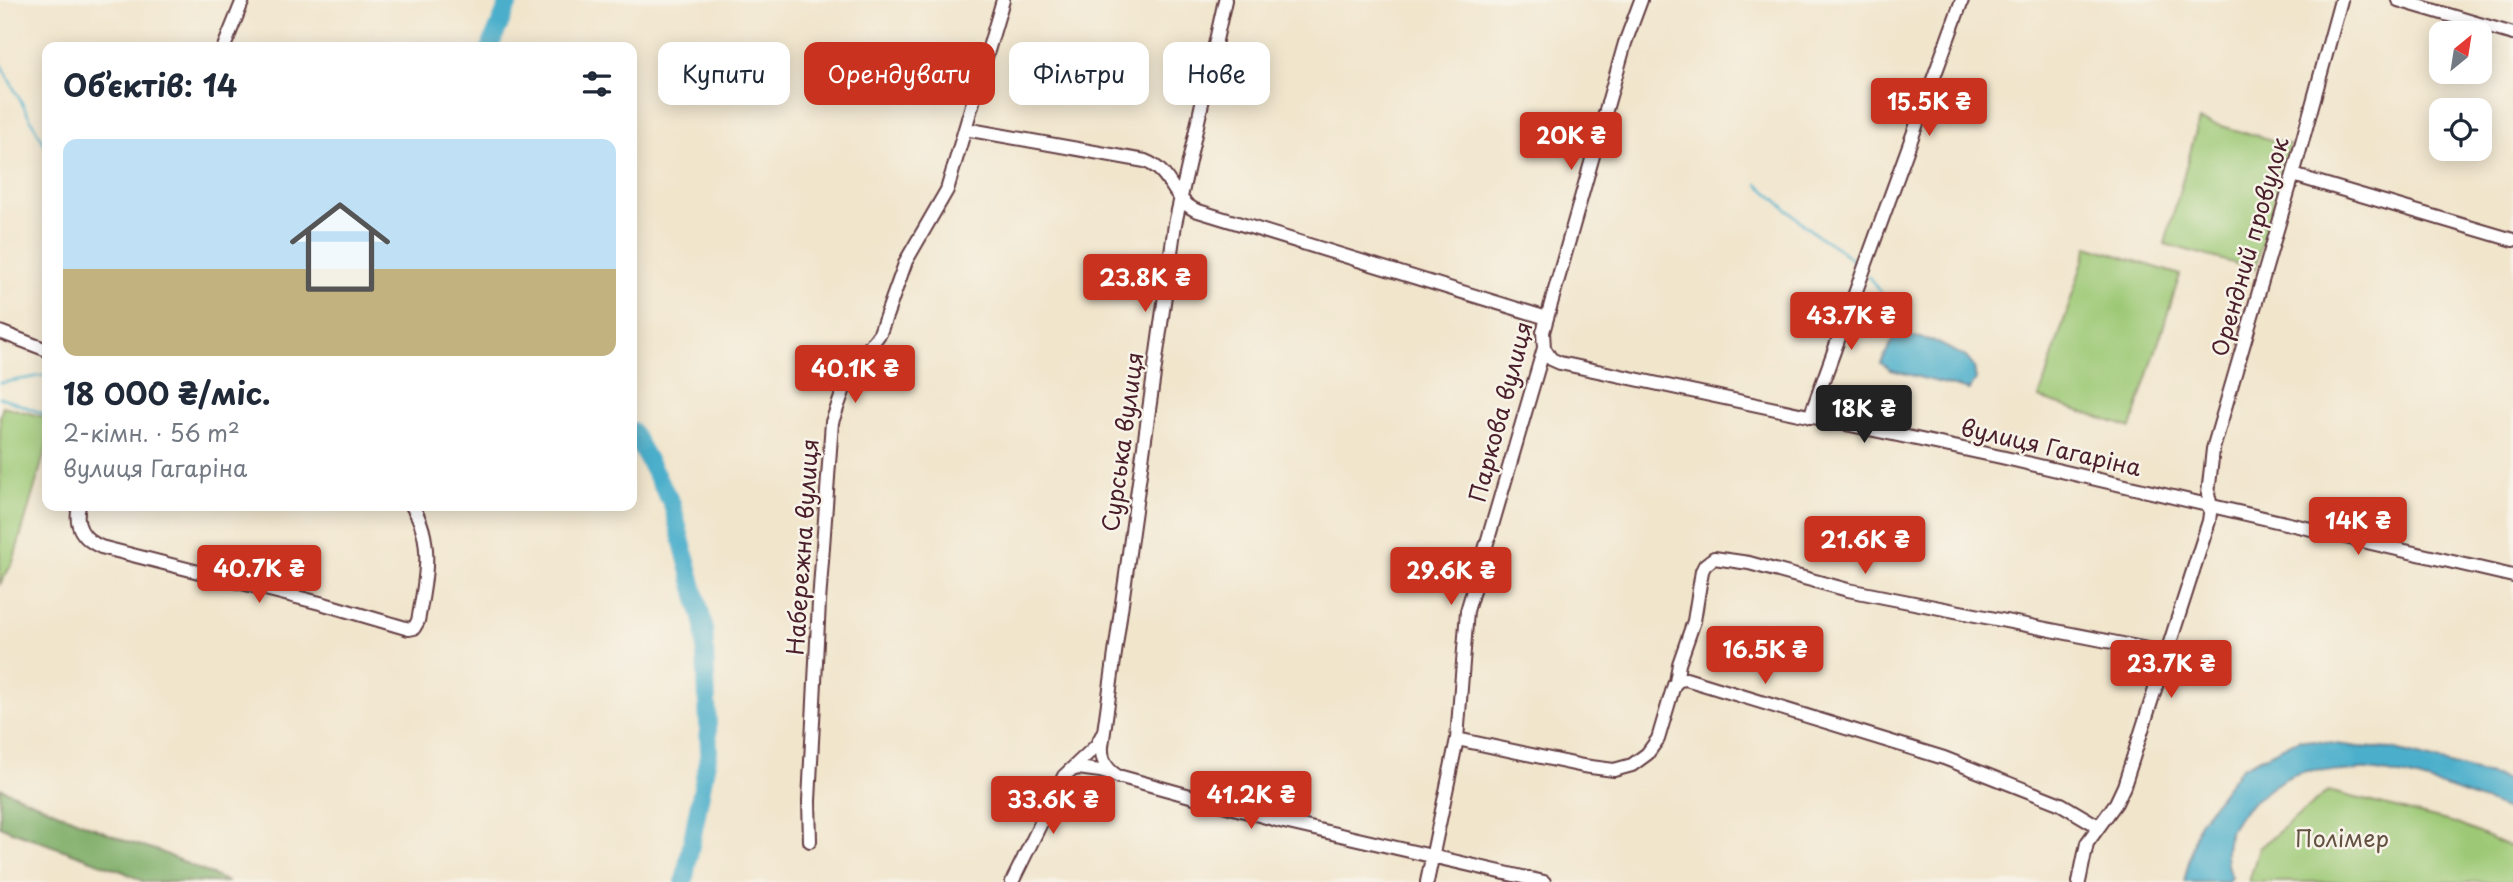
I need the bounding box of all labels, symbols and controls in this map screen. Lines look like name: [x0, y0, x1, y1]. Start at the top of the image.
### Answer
north arrow: [2429, 21, 2492, 84]
map controls: [2429, 21, 2492, 161]
chip: Купити: [658, 42, 790, 105]
chip: Орендувати: [804, 42, 995, 105]
chip: Фільтри: [1009, 42, 1149, 105]
chip: Нове: [1163, 42, 1270, 105]
text: Об’єктів: 14: [63, 62, 237, 107]
icon: filters: [578, 65, 616, 103]
pin: 15.5K ₴: [1864, 78, 1994, 138]
text: 15.5K ₴: [1887, 83, 1971, 118]
button: locate: [2429, 98, 2492, 161]
pin: 20K ₴: [1522, 113, 1620, 172]
text: 20K ₴: [1536, 117, 1606, 152]
street label: Орендний провулок: [2200, 132, 2297, 360]
icon: home: [277, 184, 403, 310]
pin: 23.8K ₴: [1080, 254, 1210, 314]
text: 23.8K ₴: [1099, 259, 1191, 294]
pin: 43.7K ₴: [1786, 292, 1916, 352]
text: 43.7K ₴: [1806, 297, 1896, 332]
street label: Паркова вулиця: [1459, 317, 1541, 506]
pin: 40.1K ₴: [790, 346, 920, 405]
text: 40.1K ₴: [811, 350, 899, 385]
street label: Сурська вулиця: [1092, 350, 1151, 534]
text: 18 000 ₴/міс.: [63, 370, 271, 415]
pin: 18K ₴: [1815, 386, 1913, 445]
text: 18K ₴: [1832, 390, 1896, 425]
street label: вулиця Гагаріна: [1958, 409, 2146, 484]
text: 2-кімн. · 56 m²: [63, 415, 240, 450]
street label: Набережна вулиця: [776, 438, 827, 656]
text: вулиця Гагаріна: [63, 450, 247, 485]
pin: 14K ₴: [2309, 498, 2407, 557]
text: 14K ₴: [2325, 502, 2391, 537]
pin: 21.6K ₴: [1800, 516, 1930, 576]
text: 21.6K ₴: [1820, 521, 1910, 556]
pin: 40.7K ₴: [194, 546, 324, 605]
pin: 29.6K ₴: [1386, 548, 1516, 607]
text: 40.7K ₴: [213, 550, 305, 585]
text: 29.6K ₴: [1406, 552, 1496, 587]
pin: 16.5K ₴: [1700, 626, 1830, 686]
text: 16.5K ₴: [1722, 631, 1808, 666]
pin: 23.7K ₴: [2106, 640, 2236, 700]
text: 23.7K ₴: [2127, 645, 2215, 680]
pin: 41.2K ₴: [1186, 772, 1316, 831]
pin: 33.6K ₴: [988, 776, 1118, 836]
text: 41.2K ₴: [1206, 776, 1296, 811]
text: 33.6K ₴: [1007, 781, 1099, 816]
park label: Полімер: [2295, 820, 2389, 855]

